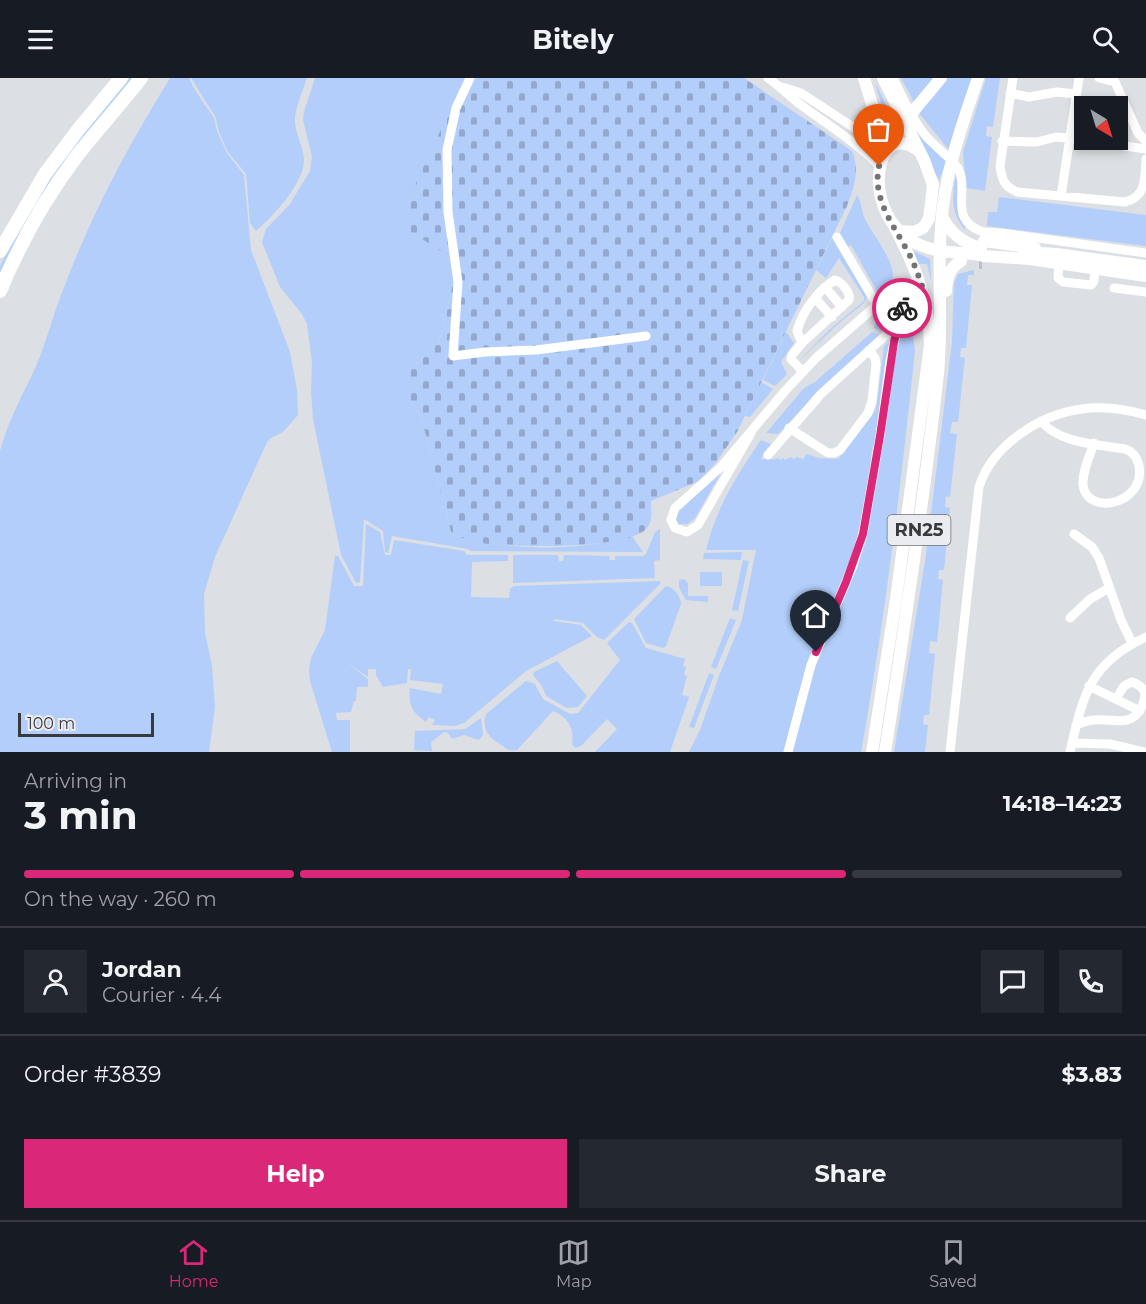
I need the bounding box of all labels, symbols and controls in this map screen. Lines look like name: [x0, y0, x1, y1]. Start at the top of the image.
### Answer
icon: menu: [24, 23, 57, 56]
text: Bitely: [532, 23, 614, 56]
icon: search: [1089, 23, 1122, 56]
north arrow: [1074, 96, 1128, 150]
map controls: [1074, 96, 1128, 150]
pin: [853, 104, 904, 166]
icon: bag: [862, 113, 895, 146]
courier: [872, 278, 932, 338]
icon: bike: [886, 292, 919, 325]
road number: RN25: [888, 515, 950, 545]
pin: [790, 590, 841, 652]
icon: home: [799, 599, 832, 632]
scale bar: [18, 710, 154, 738]
text: 100 m: [27, 714, 75, 733]
text: Arriving in: [24, 769, 127, 793]
text: 14:18–14:23: [1003, 790, 1122, 817]
text: 3 min: [24, 791, 138, 839]
text: On the way · 260 m: [24, 887, 217, 911]
button: person: [24, 950, 87, 1013]
button: chat: [981, 950, 1044, 1013]
button: phone: [1059, 950, 1122, 1013]
text: Jordan: [102, 956, 182, 983]
text: Courier · 4.4: [102, 983, 221, 1007]
text: Order #3839: [24, 1061, 161, 1088]
text: $3.83: [1061, 1061, 1122, 1088]
button: Help: [24, 1139, 567, 1208]
button: Share: [579, 1139, 1122, 1208]
tab: Home: [169, 1236, 218, 1291]
tab: Map: [556, 1236, 592, 1291]
tab: Saved: [929, 1236, 977, 1291]

